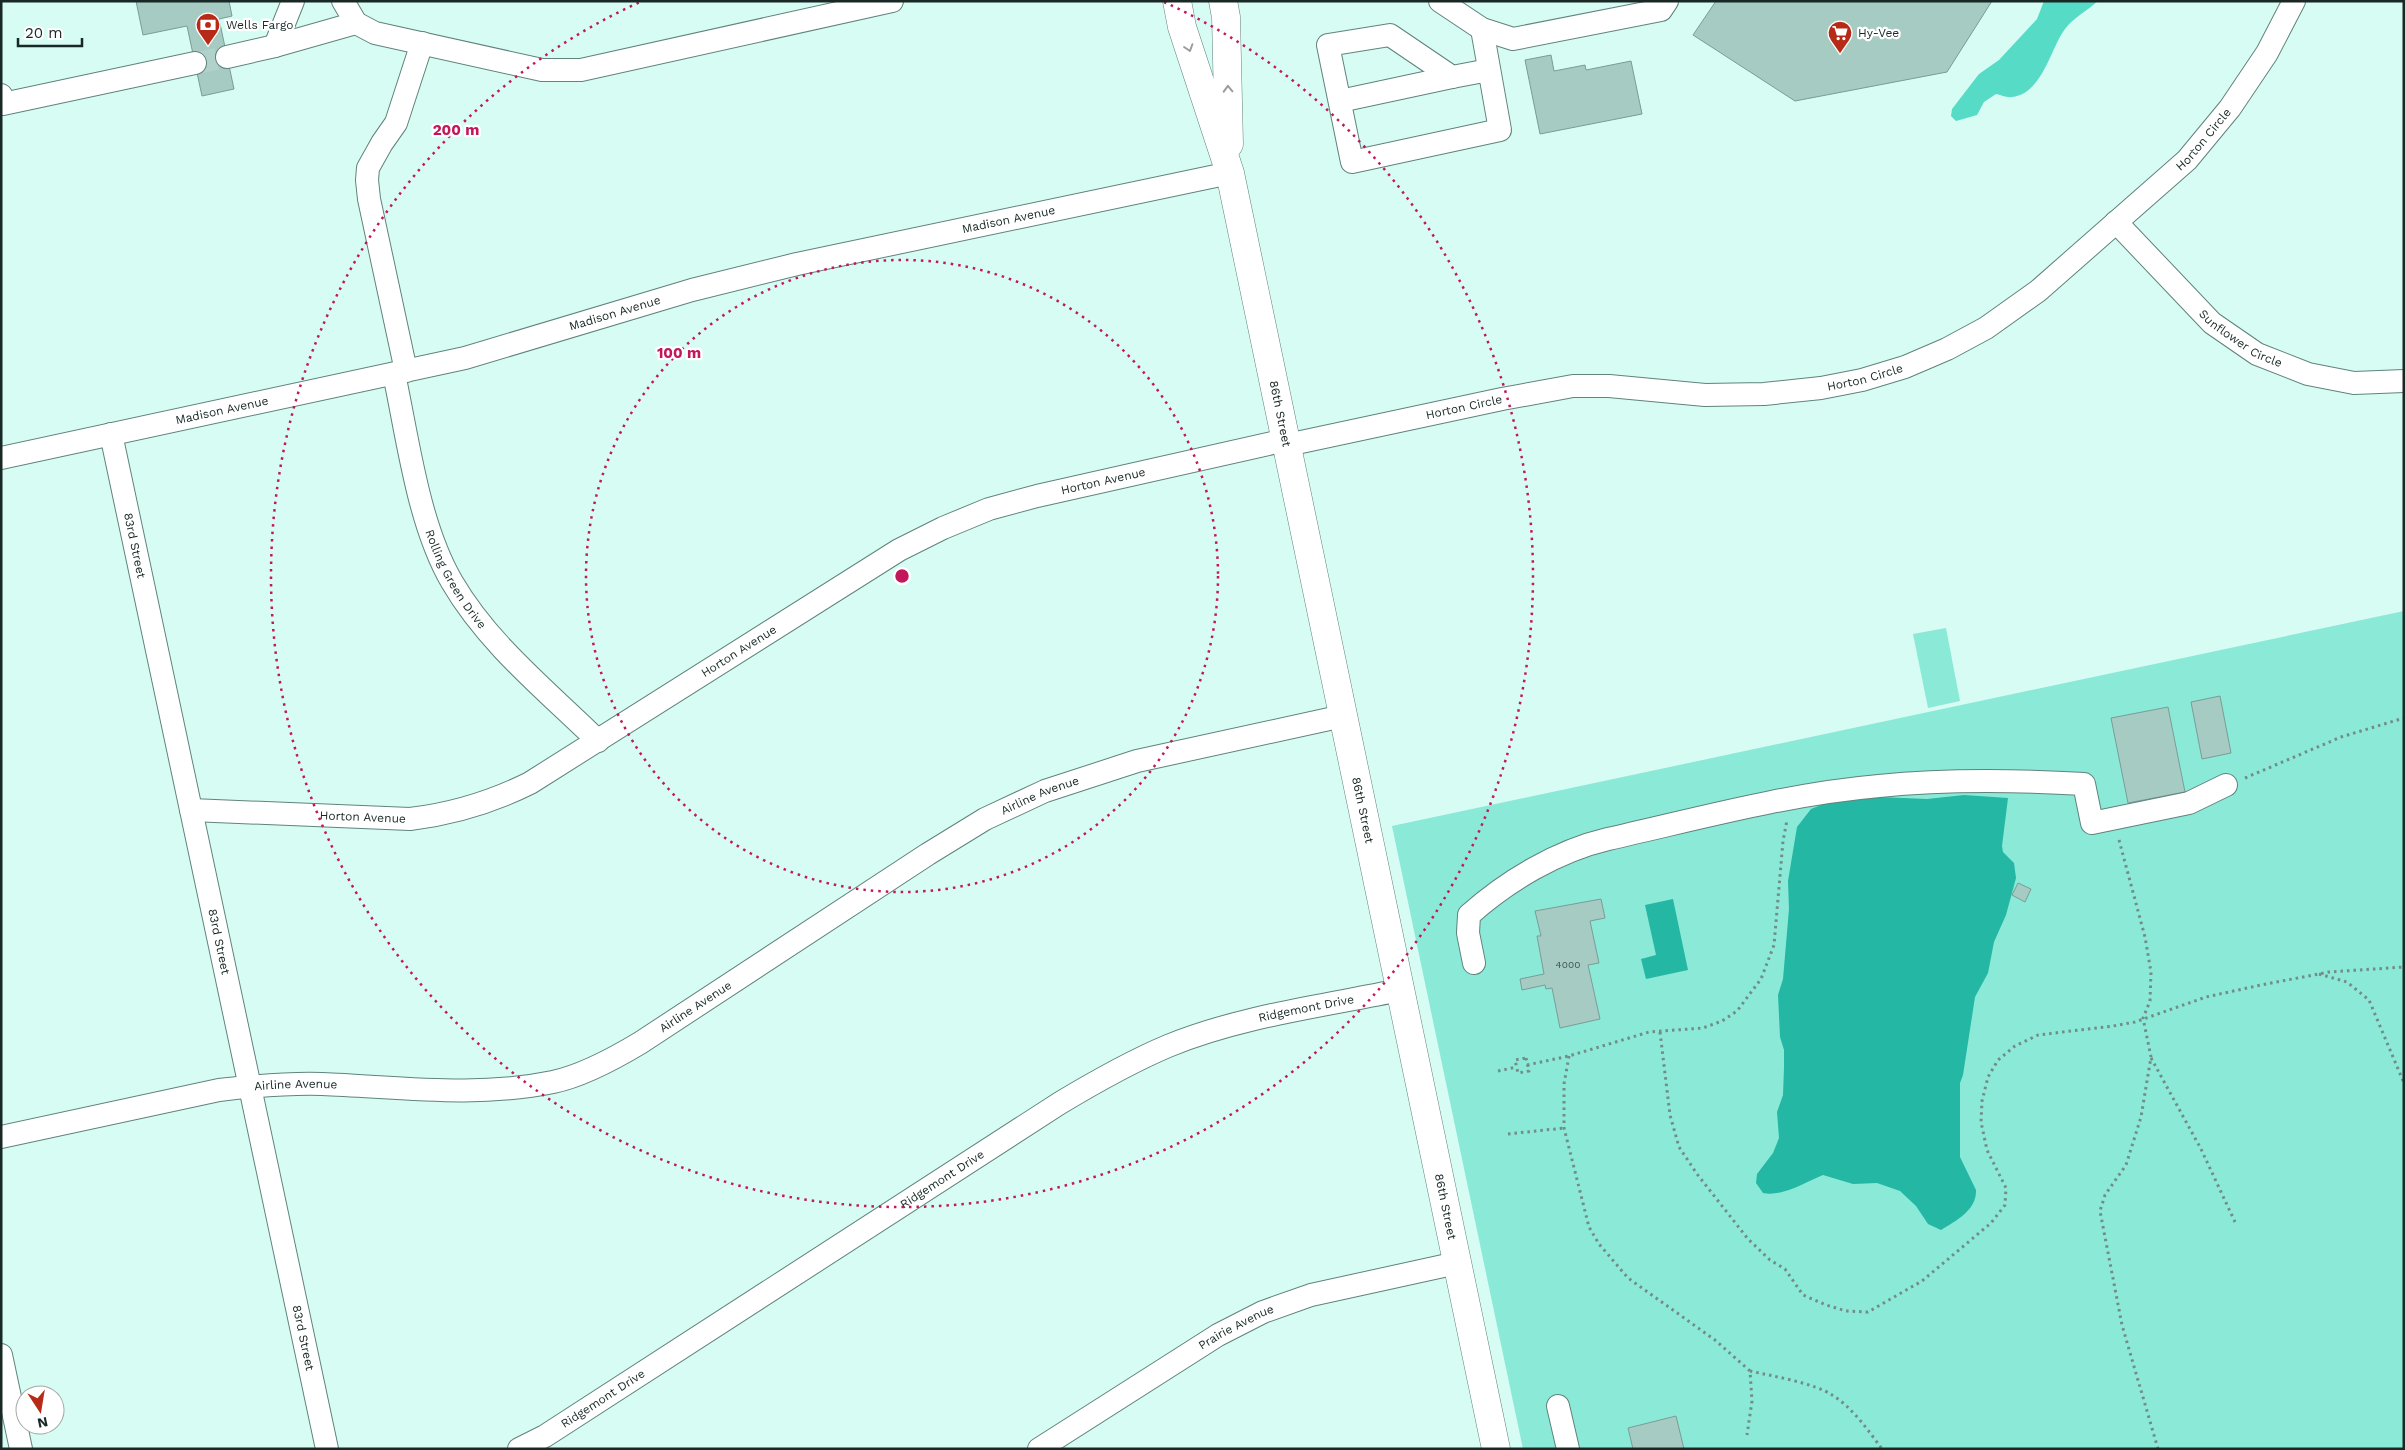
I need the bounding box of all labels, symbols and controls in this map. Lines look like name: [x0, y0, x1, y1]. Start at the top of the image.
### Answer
bank icon: Wells Fargo: [195, 12, 221, 46]
scale bar: [18, 15, 81, 47]
place label: Wells Fargo: [226, 18, 294, 32]
supermarket icon: Hy-Vee: [1827, 20, 1853, 54]
text: 20 m: [25, 24, 63, 42]
place label: Hy-Vee: [1858, 26, 1899, 40]
one-way arrow: [1184, 44, 1194, 52]
one-way arrow: [1223, 85, 1233, 92]
street label: Horton Circle: [2173, 105, 2234, 174]
text: 200 m: [433, 121, 479, 139]
street label: Madison Avenue: [961, 203, 1056, 236]
street label: Madison Avenue: [567, 293, 662, 333]
street label: Sunflower Circle: [2196, 307, 2284, 370]
text: 100 m: [657, 344, 701, 362]
street label: Horton Circle: [1826, 361, 1905, 394]
street label: 86th Street: [1266, 379, 1294, 448]
street label: Horton Circle: [1425, 392, 1504, 422]
street label: Madison Avenue: [174, 394, 270, 427]
street label: Horton Avenue: [1060, 465, 1147, 497]
street label: 83rd Street: [121, 511, 149, 580]
street label: Rolling Green Drive: [422, 528, 489, 632]
centre of rings: [893, 567, 911, 585]
street label: Horton Avenue: [699, 622, 779, 680]
street label: Airline Avenue: [999, 773, 1081, 818]
street label: 86th Street: [1349, 776, 1377, 845]
street label: Horton Avenue: [319, 808, 406, 826]
street label: 83rd Street: [205, 908, 233, 976]
house number: 4000: [1556, 959, 1580, 970]
street label: Airline Avenue: [657, 978, 734, 1035]
street label: Ridgemont Drive: [1257, 992, 1355, 1025]
street label: Airline Avenue: [254, 1077, 338, 1093]
street label: Ridgemont Drive: [898, 1147, 987, 1211]
street label: 86th Street: [1432, 1172, 1459, 1241]
street label: Prairie Avenue: [1196, 1302, 1276, 1353]
street label: 83rd Street: [290, 1304, 317, 1372]
street label: Ridgemont Drive: [558, 1366, 647, 1431]
north arrow: [15, 1385, 65, 1435]
text: N: [36, 1414, 49, 1432]

